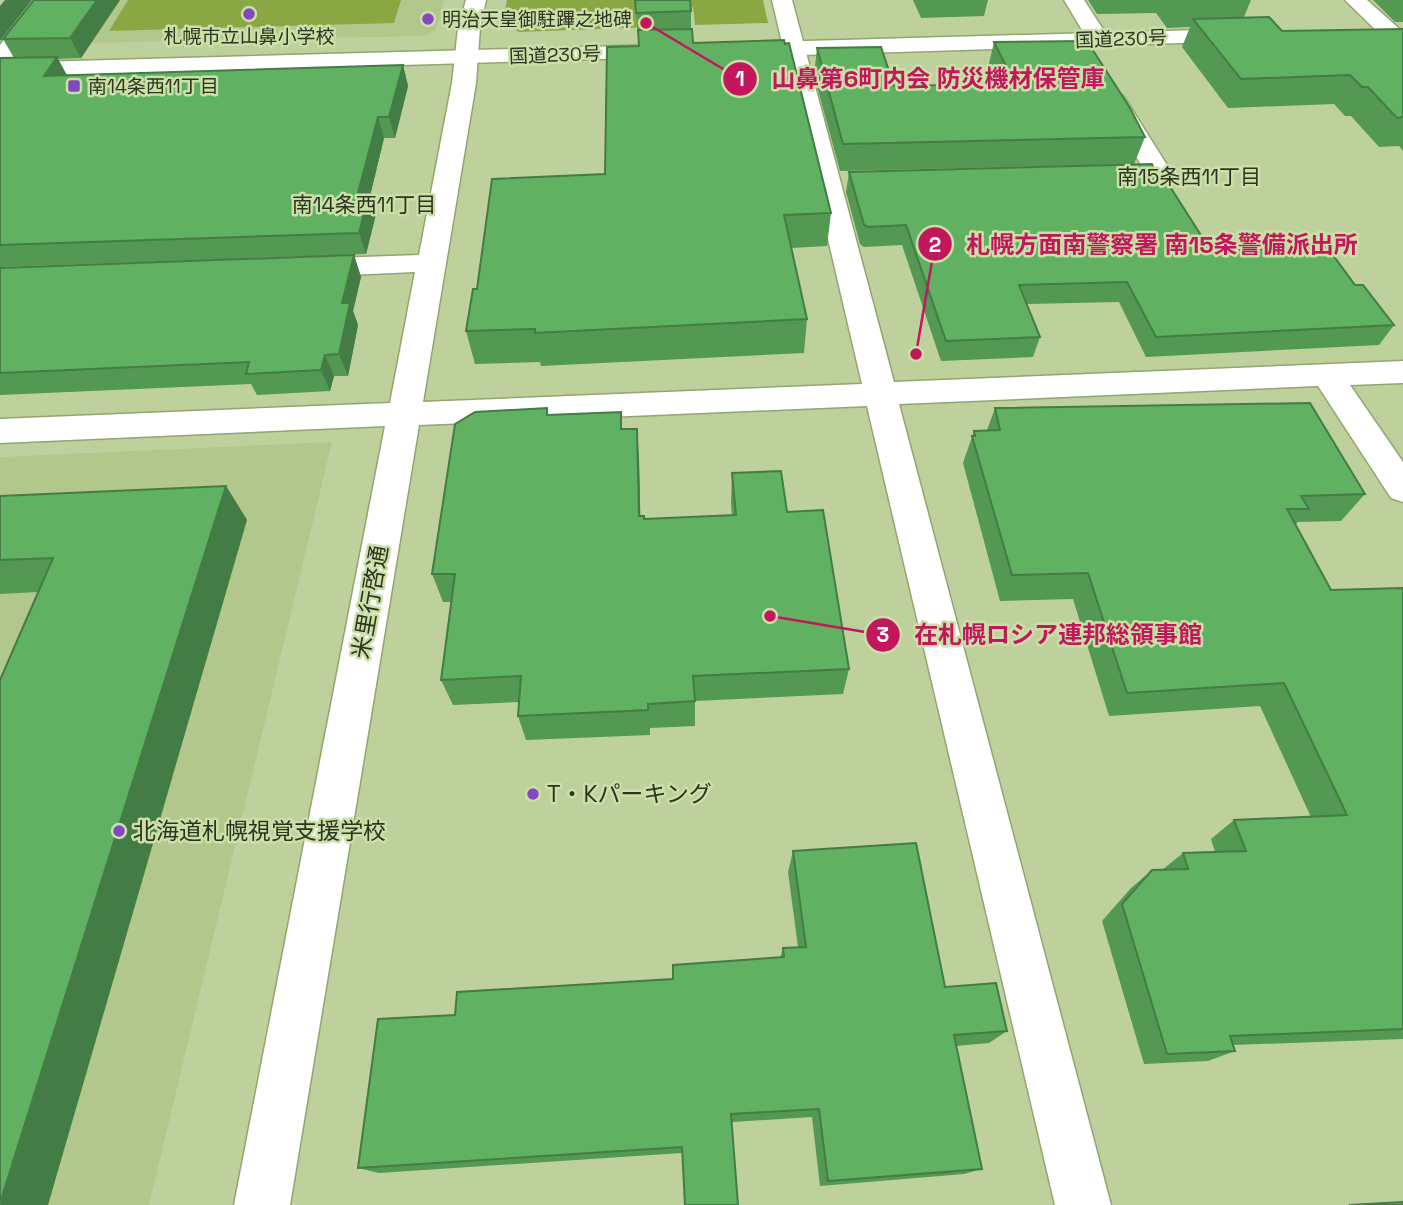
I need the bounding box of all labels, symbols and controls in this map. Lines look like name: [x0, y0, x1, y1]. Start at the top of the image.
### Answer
marker: 札幌市立山鼻小学校: [241, 6, 257, 22]
place label: 明治天皇御駐蹕之地碑: [442, 7, 632, 32]
marker: 明治天皇御駐蹕之地碑: [420, 11, 436, 27]
place label: 札幌市立山鼻小学校: [163, 24, 335, 49]
street label: 国道230号: [1075, 25, 1167, 53]
street label: 国道230号: [509, 41, 601, 69]
callout: 山鼻第6町内会 防災機材保管庫: [722, 57, 1118, 102]
text: 山鼻第6町内会 防災機材保管庫: [772, 63, 1104, 94]
text: 1: [735, 65, 745, 92]
place label: 南14条西11丁目: [88, 74, 219, 99]
marker: 南14条西11丁目: [66, 78, 82, 94]
district label: 南15条西11丁目: [1117, 163, 1261, 190]
district label: 南14条西11丁目: [292, 191, 436, 218]
callout: 札幌方面南警察署 南15条警備派出所: [917, 222, 1372, 267]
text: 札幌方面南警察署 南15条警備派出所: [966, 229, 1358, 260]
text: 2: [929, 231, 941, 258]
street label: 米里行啓通: [345, 543, 395, 661]
callout: 在札幌ロシア連邦総領事館: [865, 612, 1216, 657]
text: 在札幌ロシア連邦総領事館: [914, 619, 1202, 650]
text: 3: [877, 621, 889, 648]
place label: T・Kパーキング: [547, 779, 712, 809]
marker: T・Kパーキング: [525, 786, 541, 802]
place label: 北海道札幌視覚支援学校: [133, 816, 386, 846]
marker: 北海道札幌視覚支援学校: [111, 823, 127, 839]

